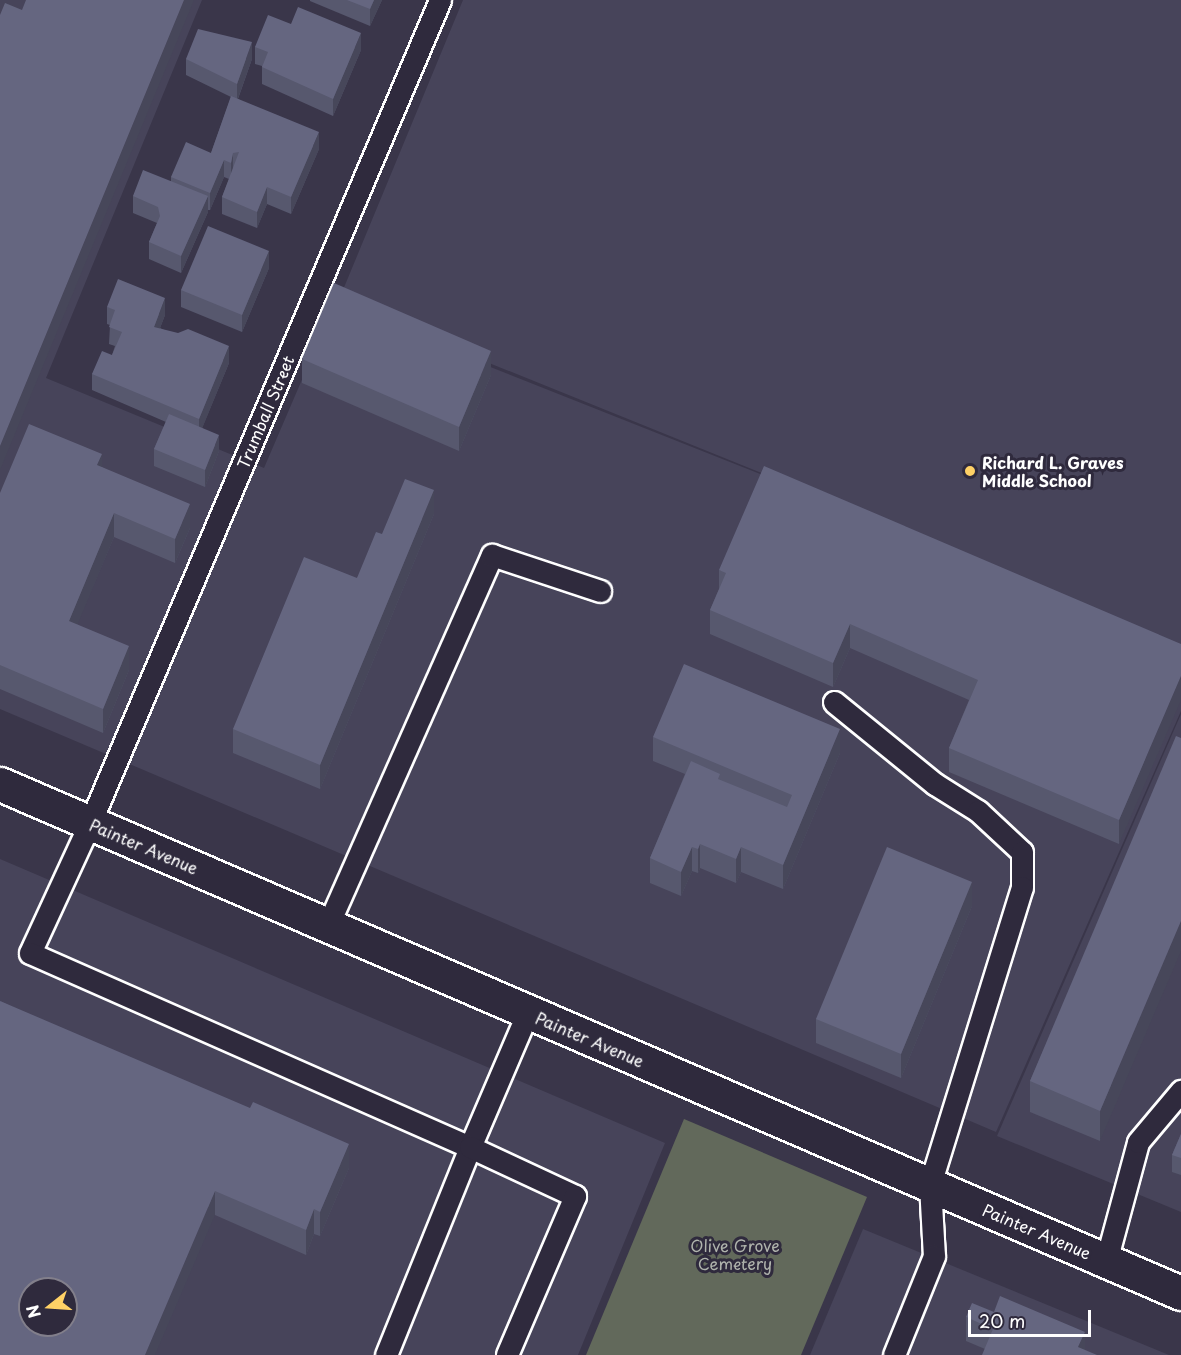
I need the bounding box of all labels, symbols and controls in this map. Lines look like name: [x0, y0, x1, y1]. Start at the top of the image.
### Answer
street label: Trumball Street: [232, 352, 298, 472]
place label: Richard L. Graves Middle School: [982, 452, 1125, 490]
marker: Richard L. Graves Middle School: [963, 464, 977, 478]
street label: Painter Avenue: [87, 815, 201, 877]
street label: Painter Avenue: [533, 1008, 647, 1070]
street label: Painter Avenue: [980, 1200, 1094, 1262]
park label: Olive Grove Cemetery: [690, 1235, 780, 1273]
north arrow: [18, 1277, 78, 1337]
scale bar: [971, 1298, 1094, 1336]
text: N: [19, 1302, 46, 1321]
text: 20 m: [979, 1307, 1025, 1334]

